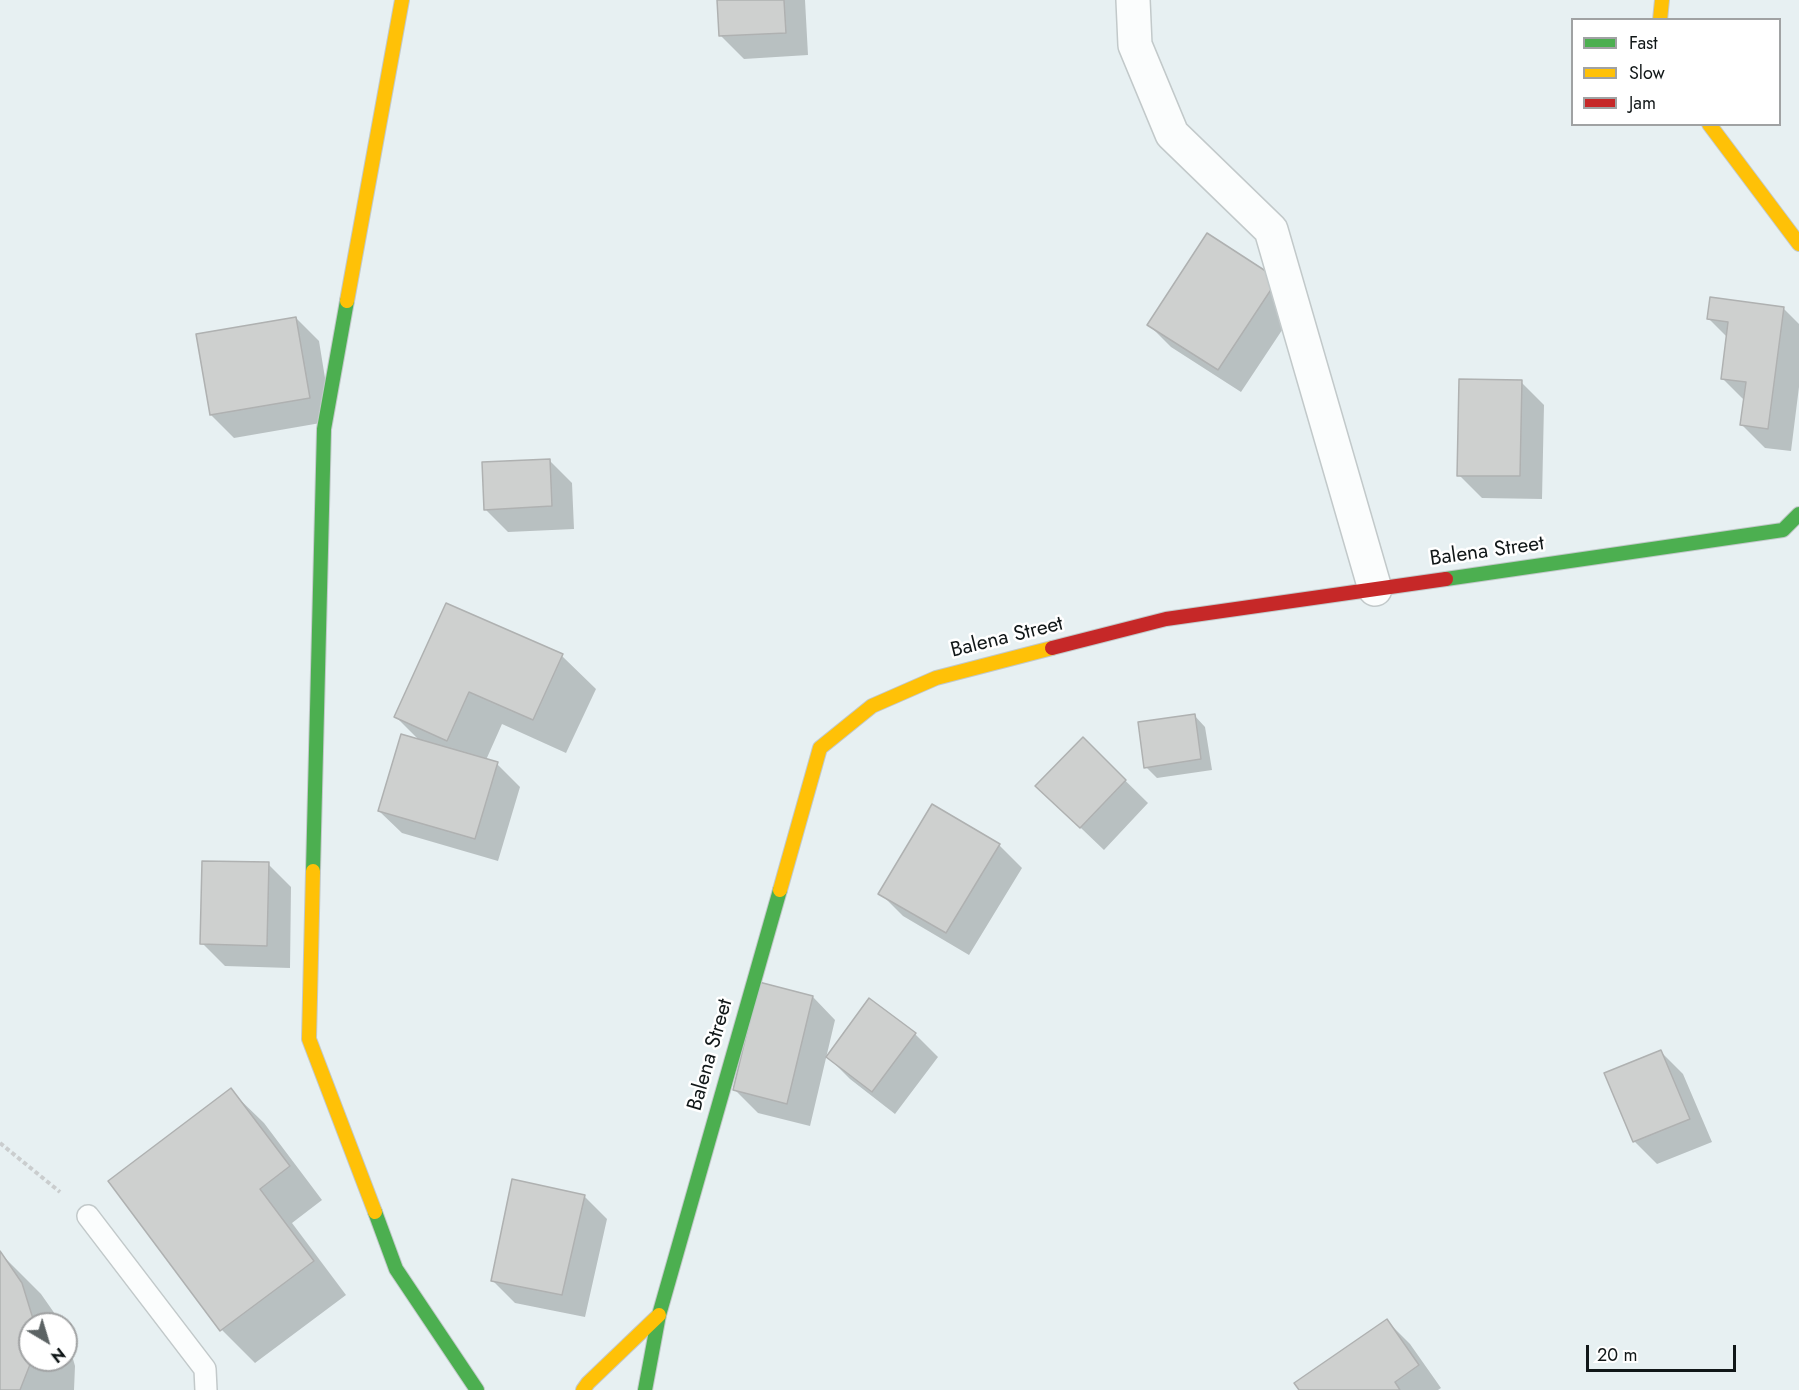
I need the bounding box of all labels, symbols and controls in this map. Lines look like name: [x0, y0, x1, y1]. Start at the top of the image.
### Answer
legend: [1571, 18, 1781, 126]
text: Fast: [1629, 30, 1658, 56]
text: Slow: [1629, 60, 1665, 86]
text: Jam: [1629, 90, 1656, 116]
street label: Balena Street: [1428, 532, 1546, 572]
street label: Balena Street: [948, 612, 1066, 664]
street label: Balena Street: [683, 996, 739, 1114]
north arrow: [18, 1312, 78, 1372]
scale bar: [1589, 1333, 1739, 1371]
text: N: [46, 1342, 70, 1368]
text: 20 m: [1597, 1342, 1637, 1368]

